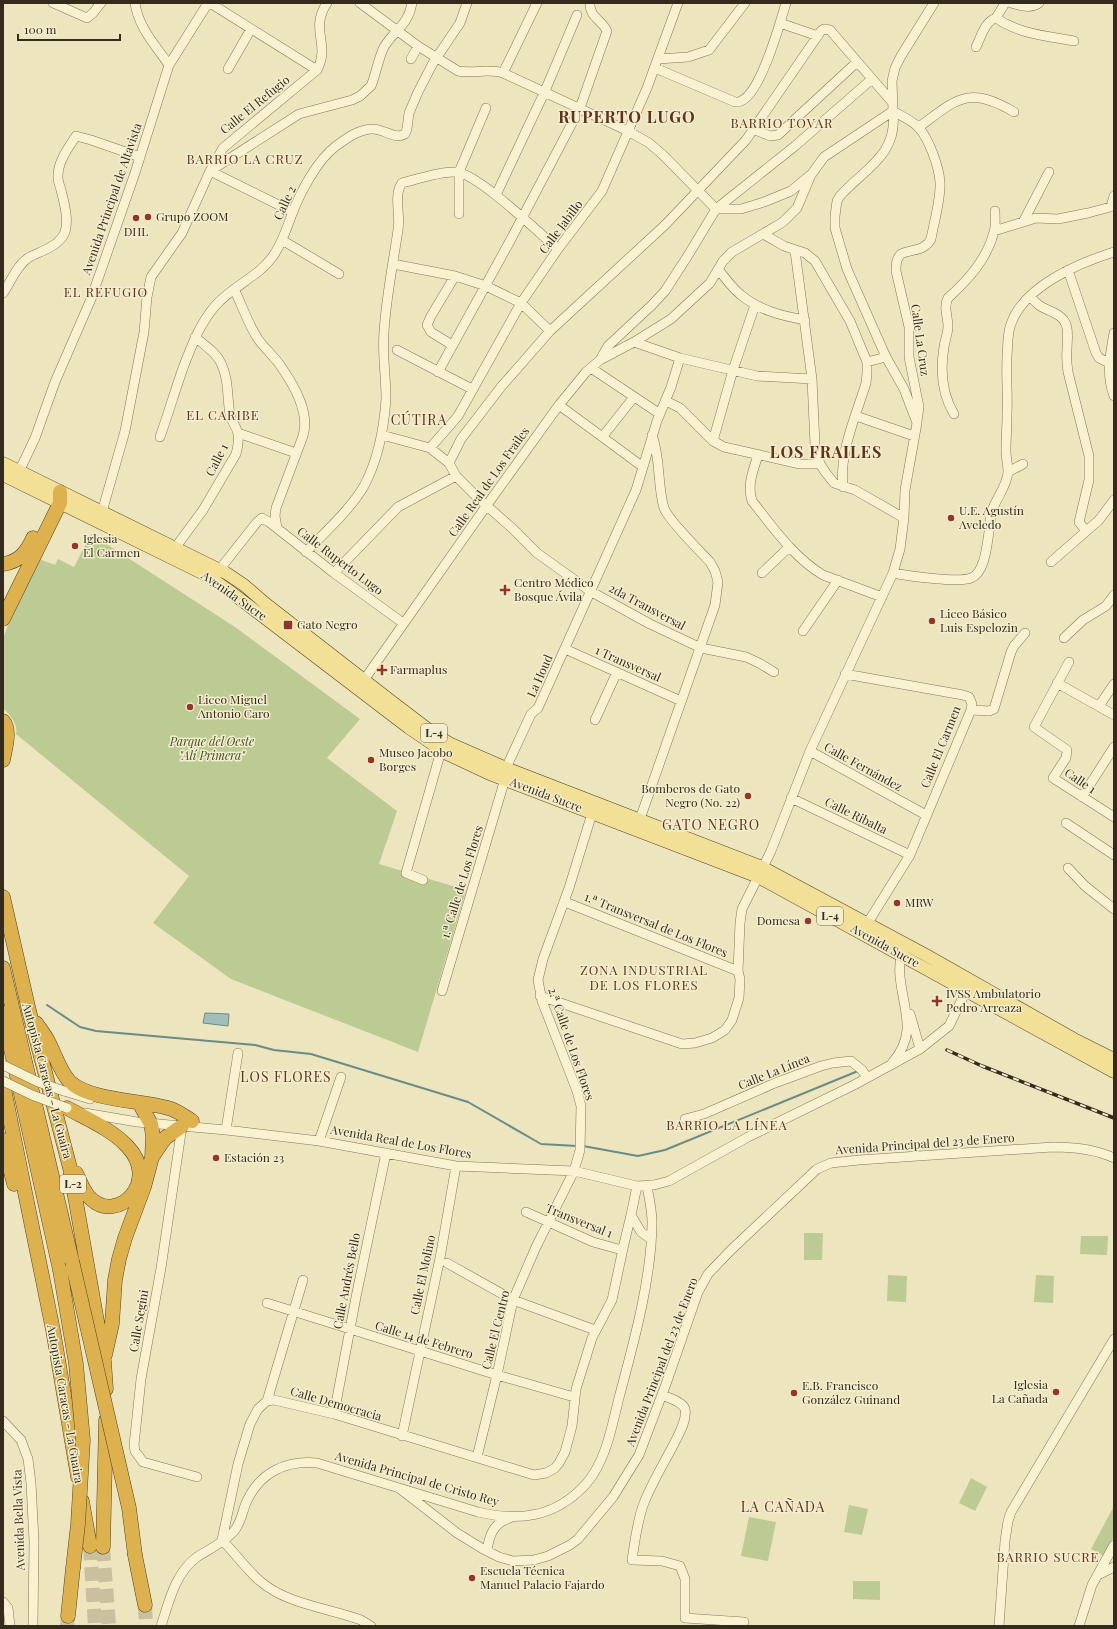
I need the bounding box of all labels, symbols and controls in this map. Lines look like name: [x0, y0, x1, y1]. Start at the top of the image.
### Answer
scale bar: [18, 16, 120, 42]
text: 100 m: [24, 21, 57, 37]
street label: Calle El Refugio: [216, 71, 293, 137]
district label: RUPERTO LUGO: [558, 106, 696, 127]
district label: BARRIO TOVAR: [731, 114, 833, 131]
street label: Avenida Principal de Altavista: [77, 121, 145, 278]
district label: BARRIO LA CRUZ: [187, 150, 303, 167]
street label: Calle 2: [269, 183, 299, 222]
street label: Calle Jabillo: [535, 196, 586, 256]
place label: Grupo ZOOM: [156, 208, 229, 224]
marker: Grupo ZOOM: [143, 212, 153, 222]
marker: DHL: [131, 213, 141, 223]
place label: DHL: [124, 223, 148, 239]
district label: EL REFUGIO: [64, 283, 148, 300]
street label: Calle La Cruz: [908, 303, 934, 377]
district label: EL CARIBE: [186, 406, 260, 423]
district label: CÚTIRA: [391, 410, 447, 429]
street label: Calle Real de Los Frailes: [444, 423, 532, 540]
street label: Calle 1: [201, 440, 231, 479]
district label: LOS FRAILES: [770, 441, 882, 462]
place label: U.E. Agustín Aveledo: [958, 502, 1024, 532]
marker: U.E. Agustín Aveledo: [946, 513, 956, 523]
street label: Calle Ruperto Lugo: [294, 523, 387, 598]
place label: Iglesia El Carmen: [83, 530, 140, 560]
marker: Iglesia El Carmen: [70, 541, 80, 551]
street label: Avenida Sucre: [198, 566, 270, 624]
place label: Centro Médico Bosque Ávila: [514, 574, 594, 604]
street label: 2da Transversal: [606, 579, 689, 633]
marker: Centro Médico Bosque Ávila: [499, 584, 511, 596]
place label: Liceo Básico Luis Espelozin: [940, 605, 1018, 635]
place label: Gato Negro: [297, 616, 358, 632]
marker: Liceo Básico Luis Espelozin: [927, 616, 937, 626]
marker: Gato Negro: [282, 619, 294, 631]
street label: 1 Transversal: [593, 641, 664, 685]
street label: La Houd: [523, 652, 556, 700]
place label: Farmaplus: [390, 661, 447, 677]
marker: Farmaplus: [377, 665, 387, 675]
place label: Liceo Miguel Antonio Caro: [197, 691, 270, 721]
marker: Liceo Miguel Antonio Caro: [185, 702, 195, 712]
street label: Calle El Carmen: [916, 703, 964, 790]
road number: L-4: [421, 724, 447, 742]
park label: Parque del Oeste "Alí Primera": [169, 733, 254, 763]
street label: Calle Fernández: [822, 738, 906, 794]
place label: Museo Jacobo Borges: [379, 744, 453, 774]
marker: Museo Jacobo Borges: [366, 755, 376, 765]
street label: Calle 1: [1062, 764, 1100, 797]
street label: Avenida Sucre: [507, 773, 585, 815]
place label: Bomberos de Gato Negro (No. 22): [641, 780, 740, 810]
marker: Bomberos de Gato Negro (No. 22): [743, 791, 753, 801]
street label: Calle Ribalta: [822, 793, 890, 837]
district label: GATO NEGRO: [662, 815, 760, 834]
street label: 1.ª Calle de Los Flores: [436, 823, 486, 940]
street label: 1.ª Transversal de Los Flores: [582, 888, 730, 960]
place label: MRW: [905, 894, 934, 910]
marker: MRW: [892, 898, 902, 908]
road number: L-4: [817, 907, 843, 925]
place label: Domesa: [757, 912, 800, 928]
marker: Domesa: [803, 916, 813, 926]
street label: Avenida Sucre: [847, 919, 923, 971]
district label: ZONA INDUSTRIAL DE LOS FLORES: [580, 961, 708, 993]
street label: 2.ª Calle de Los Flores: [545, 985, 599, 1102]
place label: IVSS Ambulatorio Pedro Arreaza: [946, 985, 1041, 1015]
marker: IVSS Ambulatorio Pedro Arreaza: [931, 995, 943, 1007]
street label: Autopista Caracas - La Guaira: [19, 1000, 76, 1160]
street label: Calle La Línea: [736, 1049, 812, 1093]
district label: LOS FLORES: [240, 1067, 332, 1086]
district label: BARRIO LA LÍNEA: [666, 1116, 788, 1133]
street label: Avenida Real de Los Flores: [328, 1121, 473, 1161]
street label: Avenida Principal del 23 de Enero: [834, 1129, 1015, 1157]
place label: Estación 23: [224, 1149, 284, 1165]
marker: Estación 23: [211, 1153, 221, 1163]
road number: L-2: [60, 1175, 86, 1193]
street label: Transversal 1: [544, 1199, 616, 1241]
street label: Calle Andrés Bello: [329, 1231, 363, 1330]
street label: Calle El Molino: [406, 1233, 438, 1316]
street label: Avenida Principal del 23 de Enero: [621, 1275, 701, 1449]
street label: Calle Segini: [125, 1288, 151, 1353]
street label: Calle El Centro: [477, 1288, 513, 1371]
street label: Calle 14 de Febrero: [373, 1317, 476, 1362]
street label: Autopista Caracas - La Guaira: [44, 1322, 88, 1484]
place label: Iglesia La Cañada: [992, 1376, 1048, 1406]
place label: E.B. Francisco González Guinand: [802, 1377, 900, 1407]
street label: Calle Democracia: [289, 1382, 384, 1424]
marker: Iglesia La Cañada: [1051, 1387, 1061, 1397]
marker: E.B. Francisco González Guinand: [789, 1388, 799, 1398]
street label: Avenida Principal de Cristo Rey: [333, 1447, 501, 1509]
street label: Avenida Bella Vista: [8, 1469, 28, 1572]
district label: LA CAÑADA: [741, 1497, 825, 1516]
district label: BARRIO SUCRE: [996, 1548, 1100, 1565]
place label: Escuela Técnica Manuel Palacio Fajardo: [480, 1562, 605, 1592]
marker: Escuela Técnica Manuel Palacio Fajardo: [467, 1573, 477, 1583]

